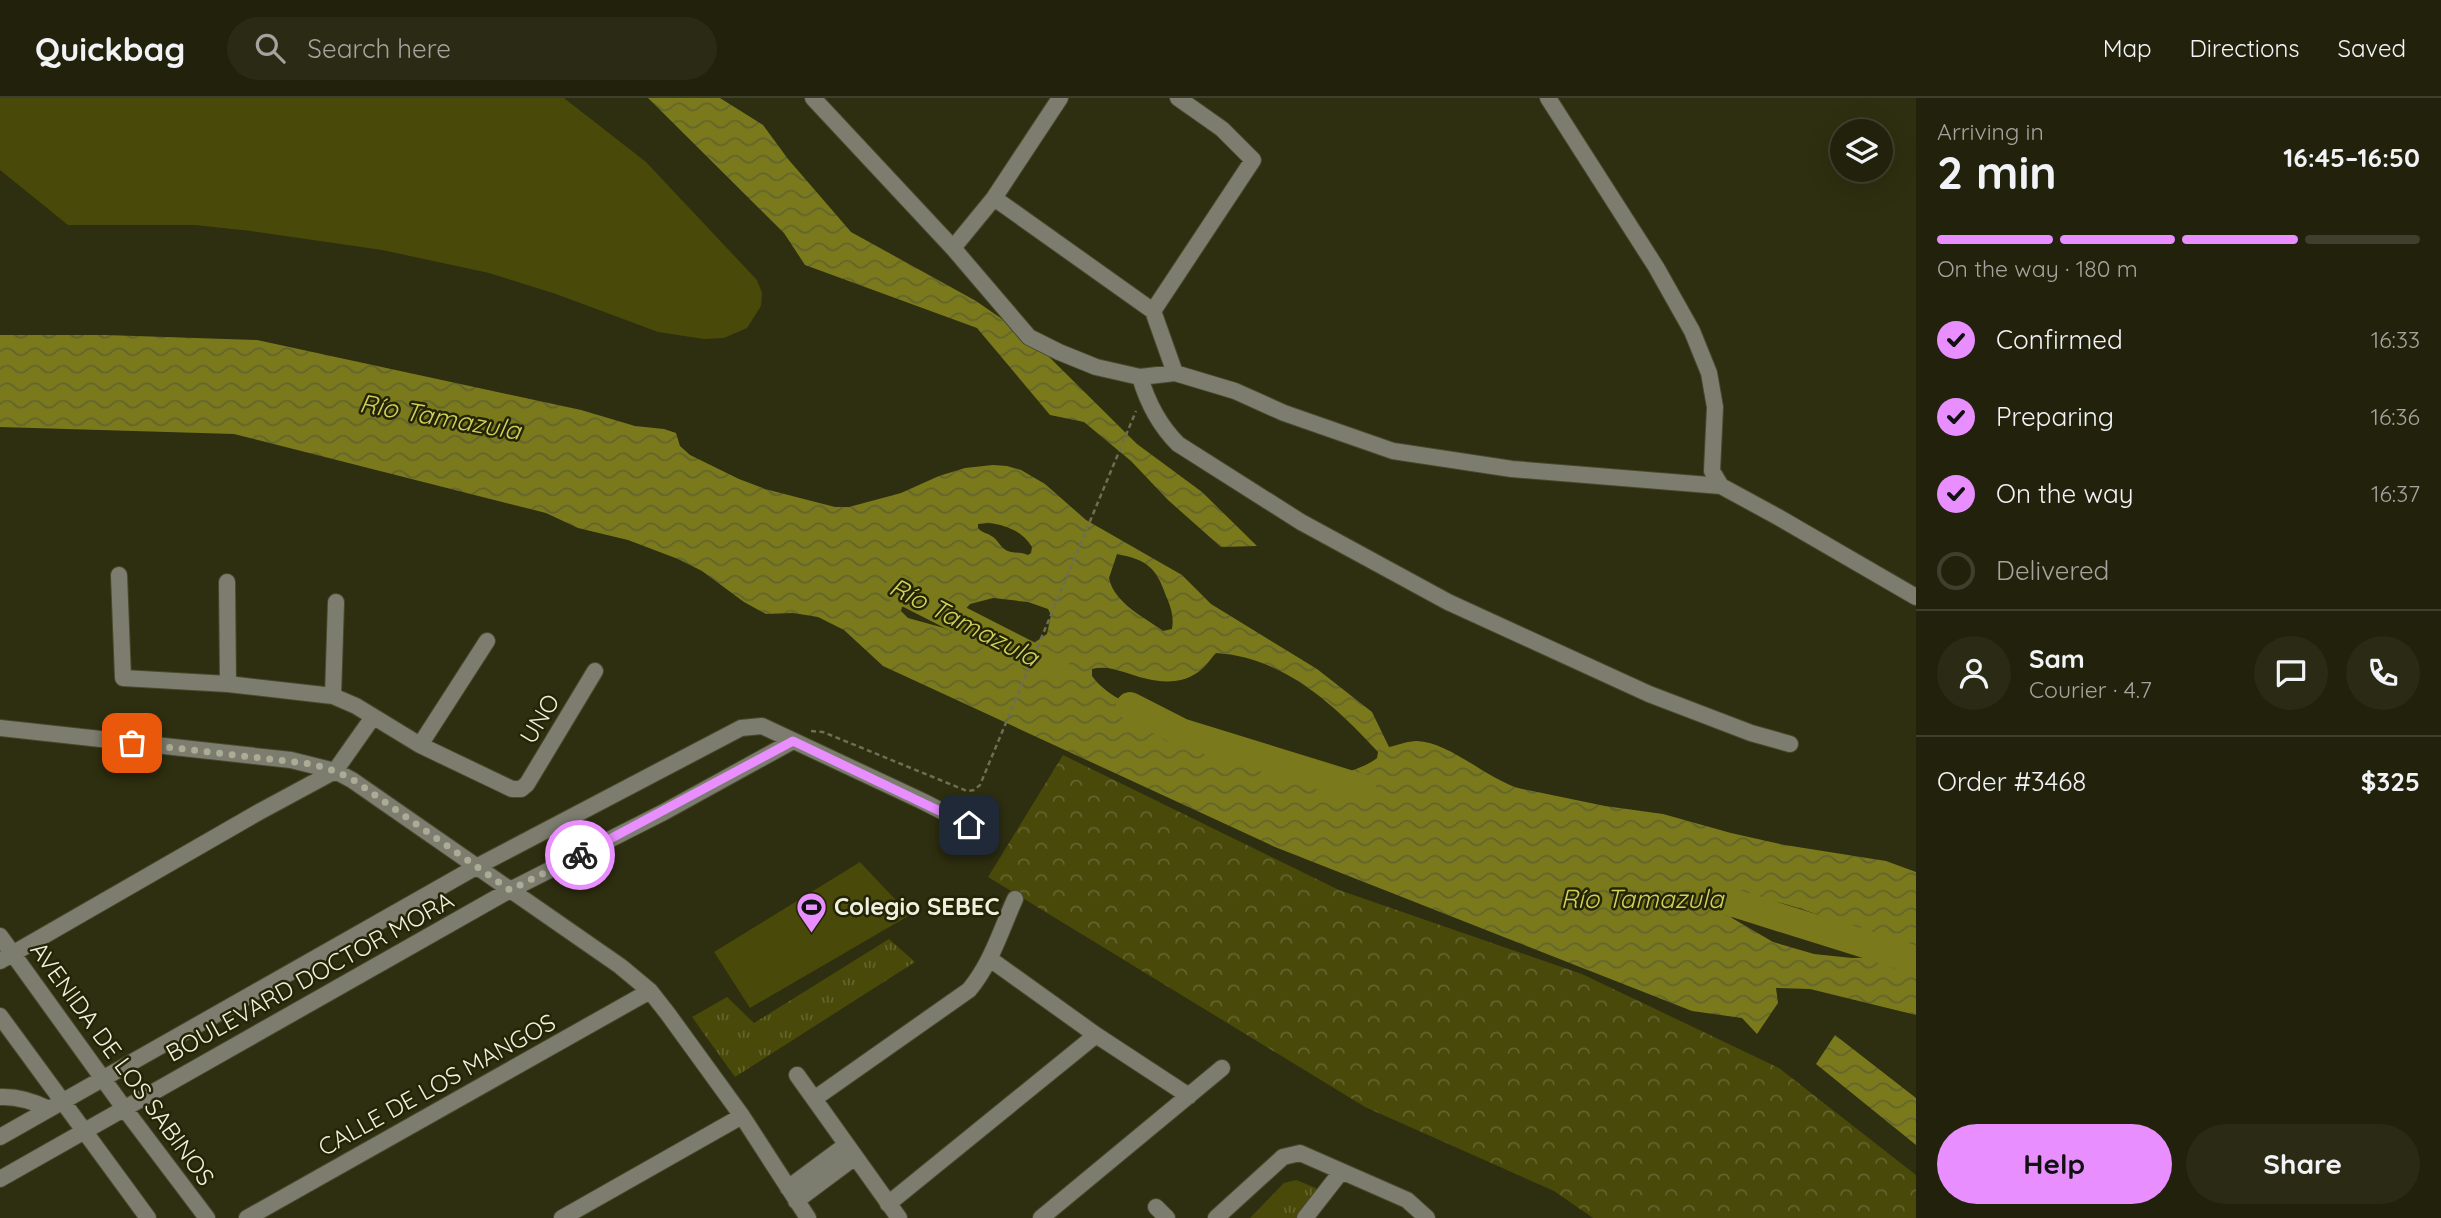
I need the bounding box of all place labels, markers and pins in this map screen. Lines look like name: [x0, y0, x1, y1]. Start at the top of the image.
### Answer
pin: [102, 713, 162, 773]
pin: [939, 795, 999, 855]
sports icon: Colegio SEBEC: [794, 890, 828, 934]
place label: Colegio SEBEC: [834, 891, 1000, 921]

